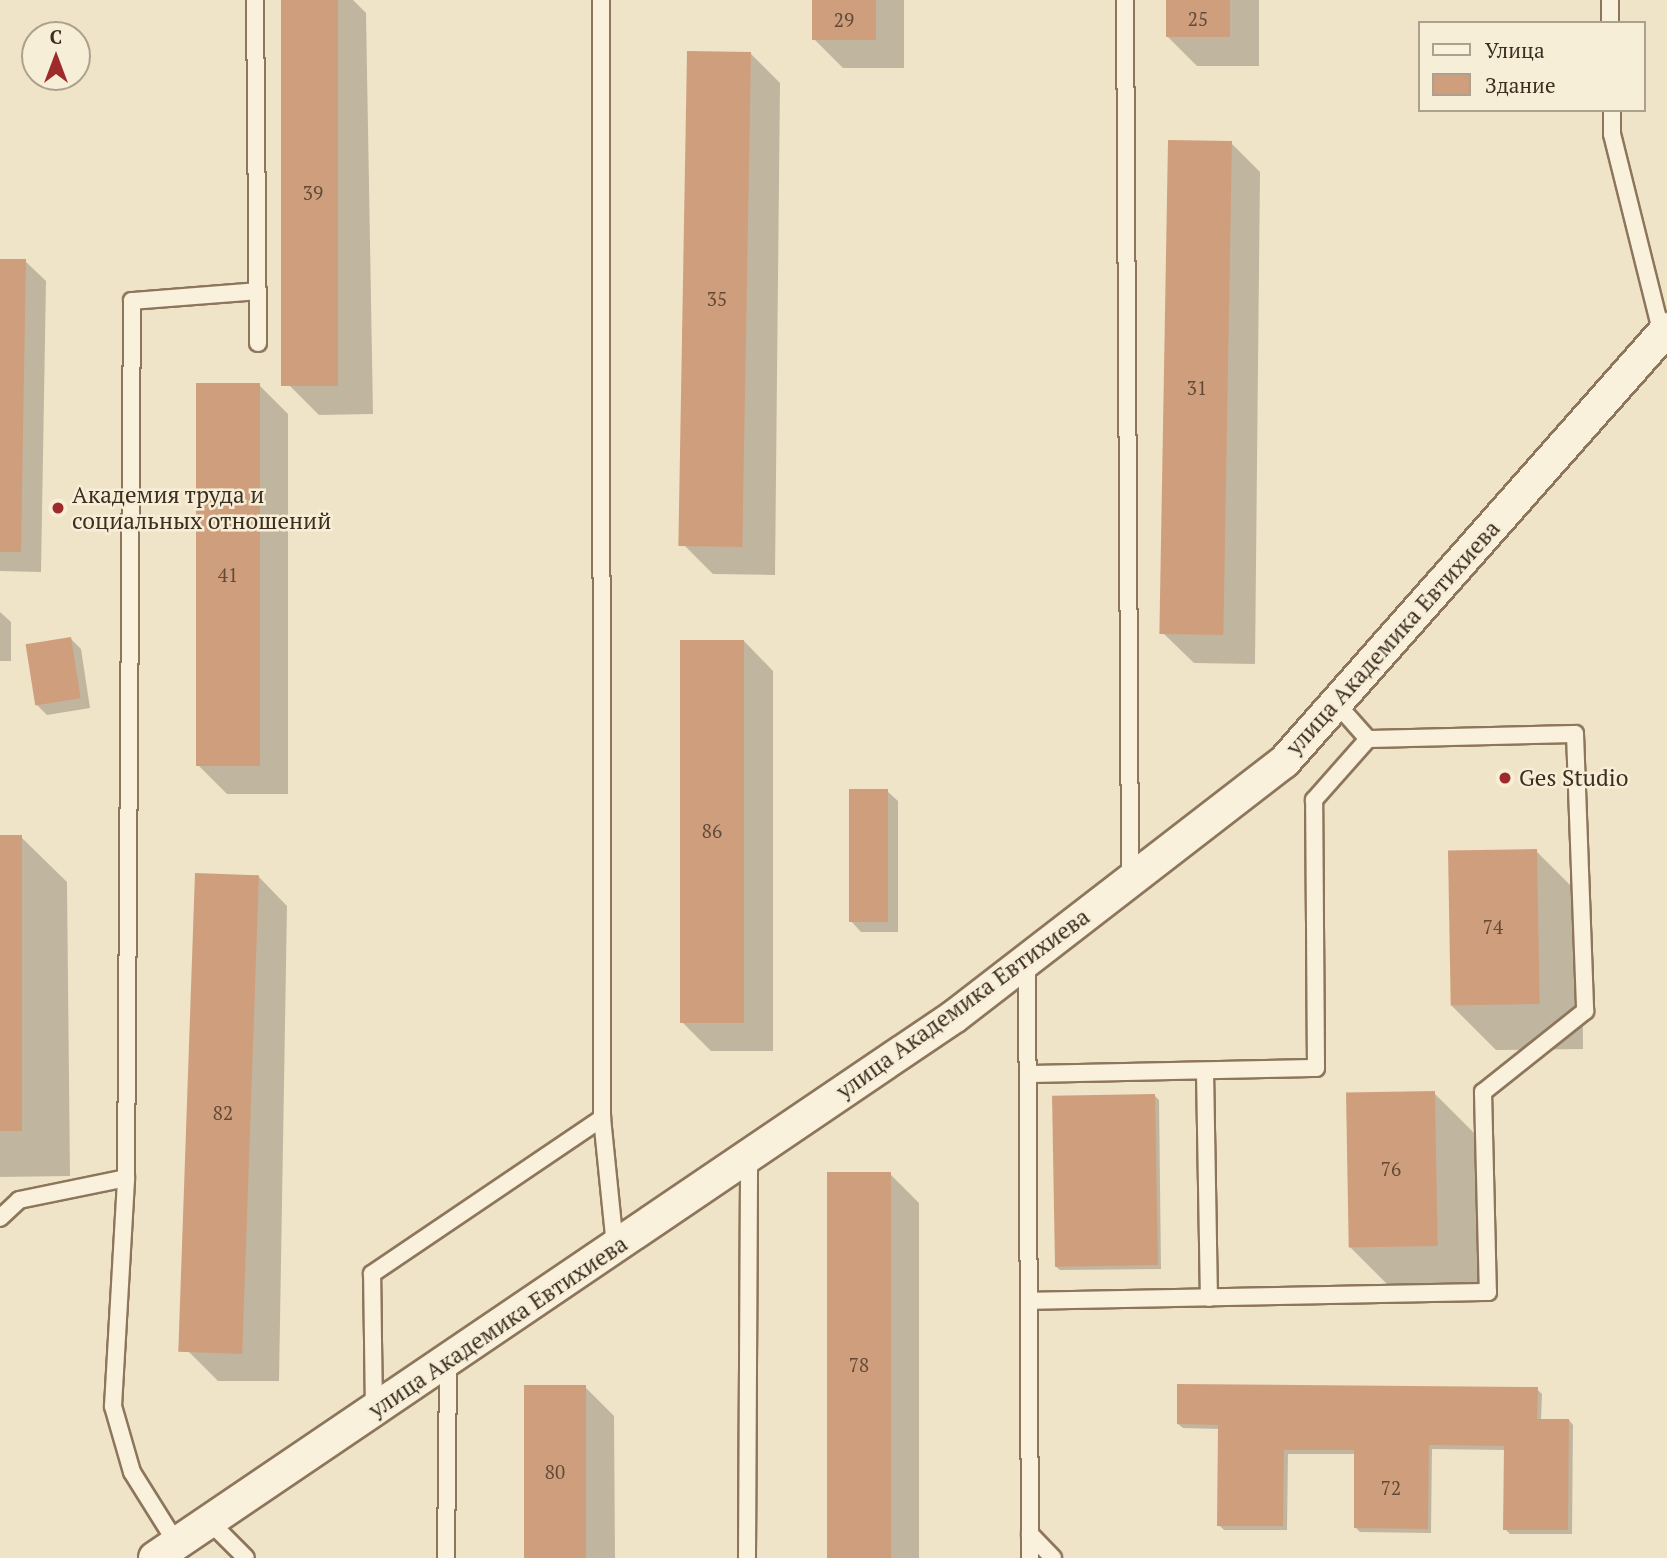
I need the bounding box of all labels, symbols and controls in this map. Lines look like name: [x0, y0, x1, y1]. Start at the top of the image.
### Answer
house number: 25: [1188, 8, 1208, 30]
house number: 29: [834, 9, 854, 31]
north arrow: [21, 21, 91, 91]
legend: [1418, 21, 1646, 112]
text: С: [50, 24, 62, 49]
text: Улица: [1485, 36, 1545, 64]
text: Здание: [1485, 71, 1556, 99]
house number: 39: [303, 182, 323, 204]
house number: 35: [707, 288, 727, 310]
house number: 31: [1187, 377, 1207, 399]
place label: Академия труда и социальных отношений: [72, 481, 331, 535]
marker: Академия труда и социальных отношений: [50, 500, 66, 516]
street label: улица Академика Евтихиева: [1280, 515, 1506, 761]
house number: 41: [218, 564, 238, 586]
place label: Ges Studio: [1519, 764, 1628, 792]
marker: Ges Studio: [1497, 770, 1513, 786]
house number: 86: [702, 820, 722, 842]
street label: улица Академика Евтихиева: [831, 903, 1095, 1105]
house number: 74: [1483, 916, 1503, 938]
house number: 82: [213, 1102, 233, 1124]
house number: 76: [1381, 1158, 1401, 1180]
street label: улица Академика Евтихиева: [363, 1230, 633, 1424]
house number: 78: [849, 1354, 869, 1376]
house number: 80: [545, 1461, 565, 1483]
house number: 72: [1381, 1477, 1401, 1499]

